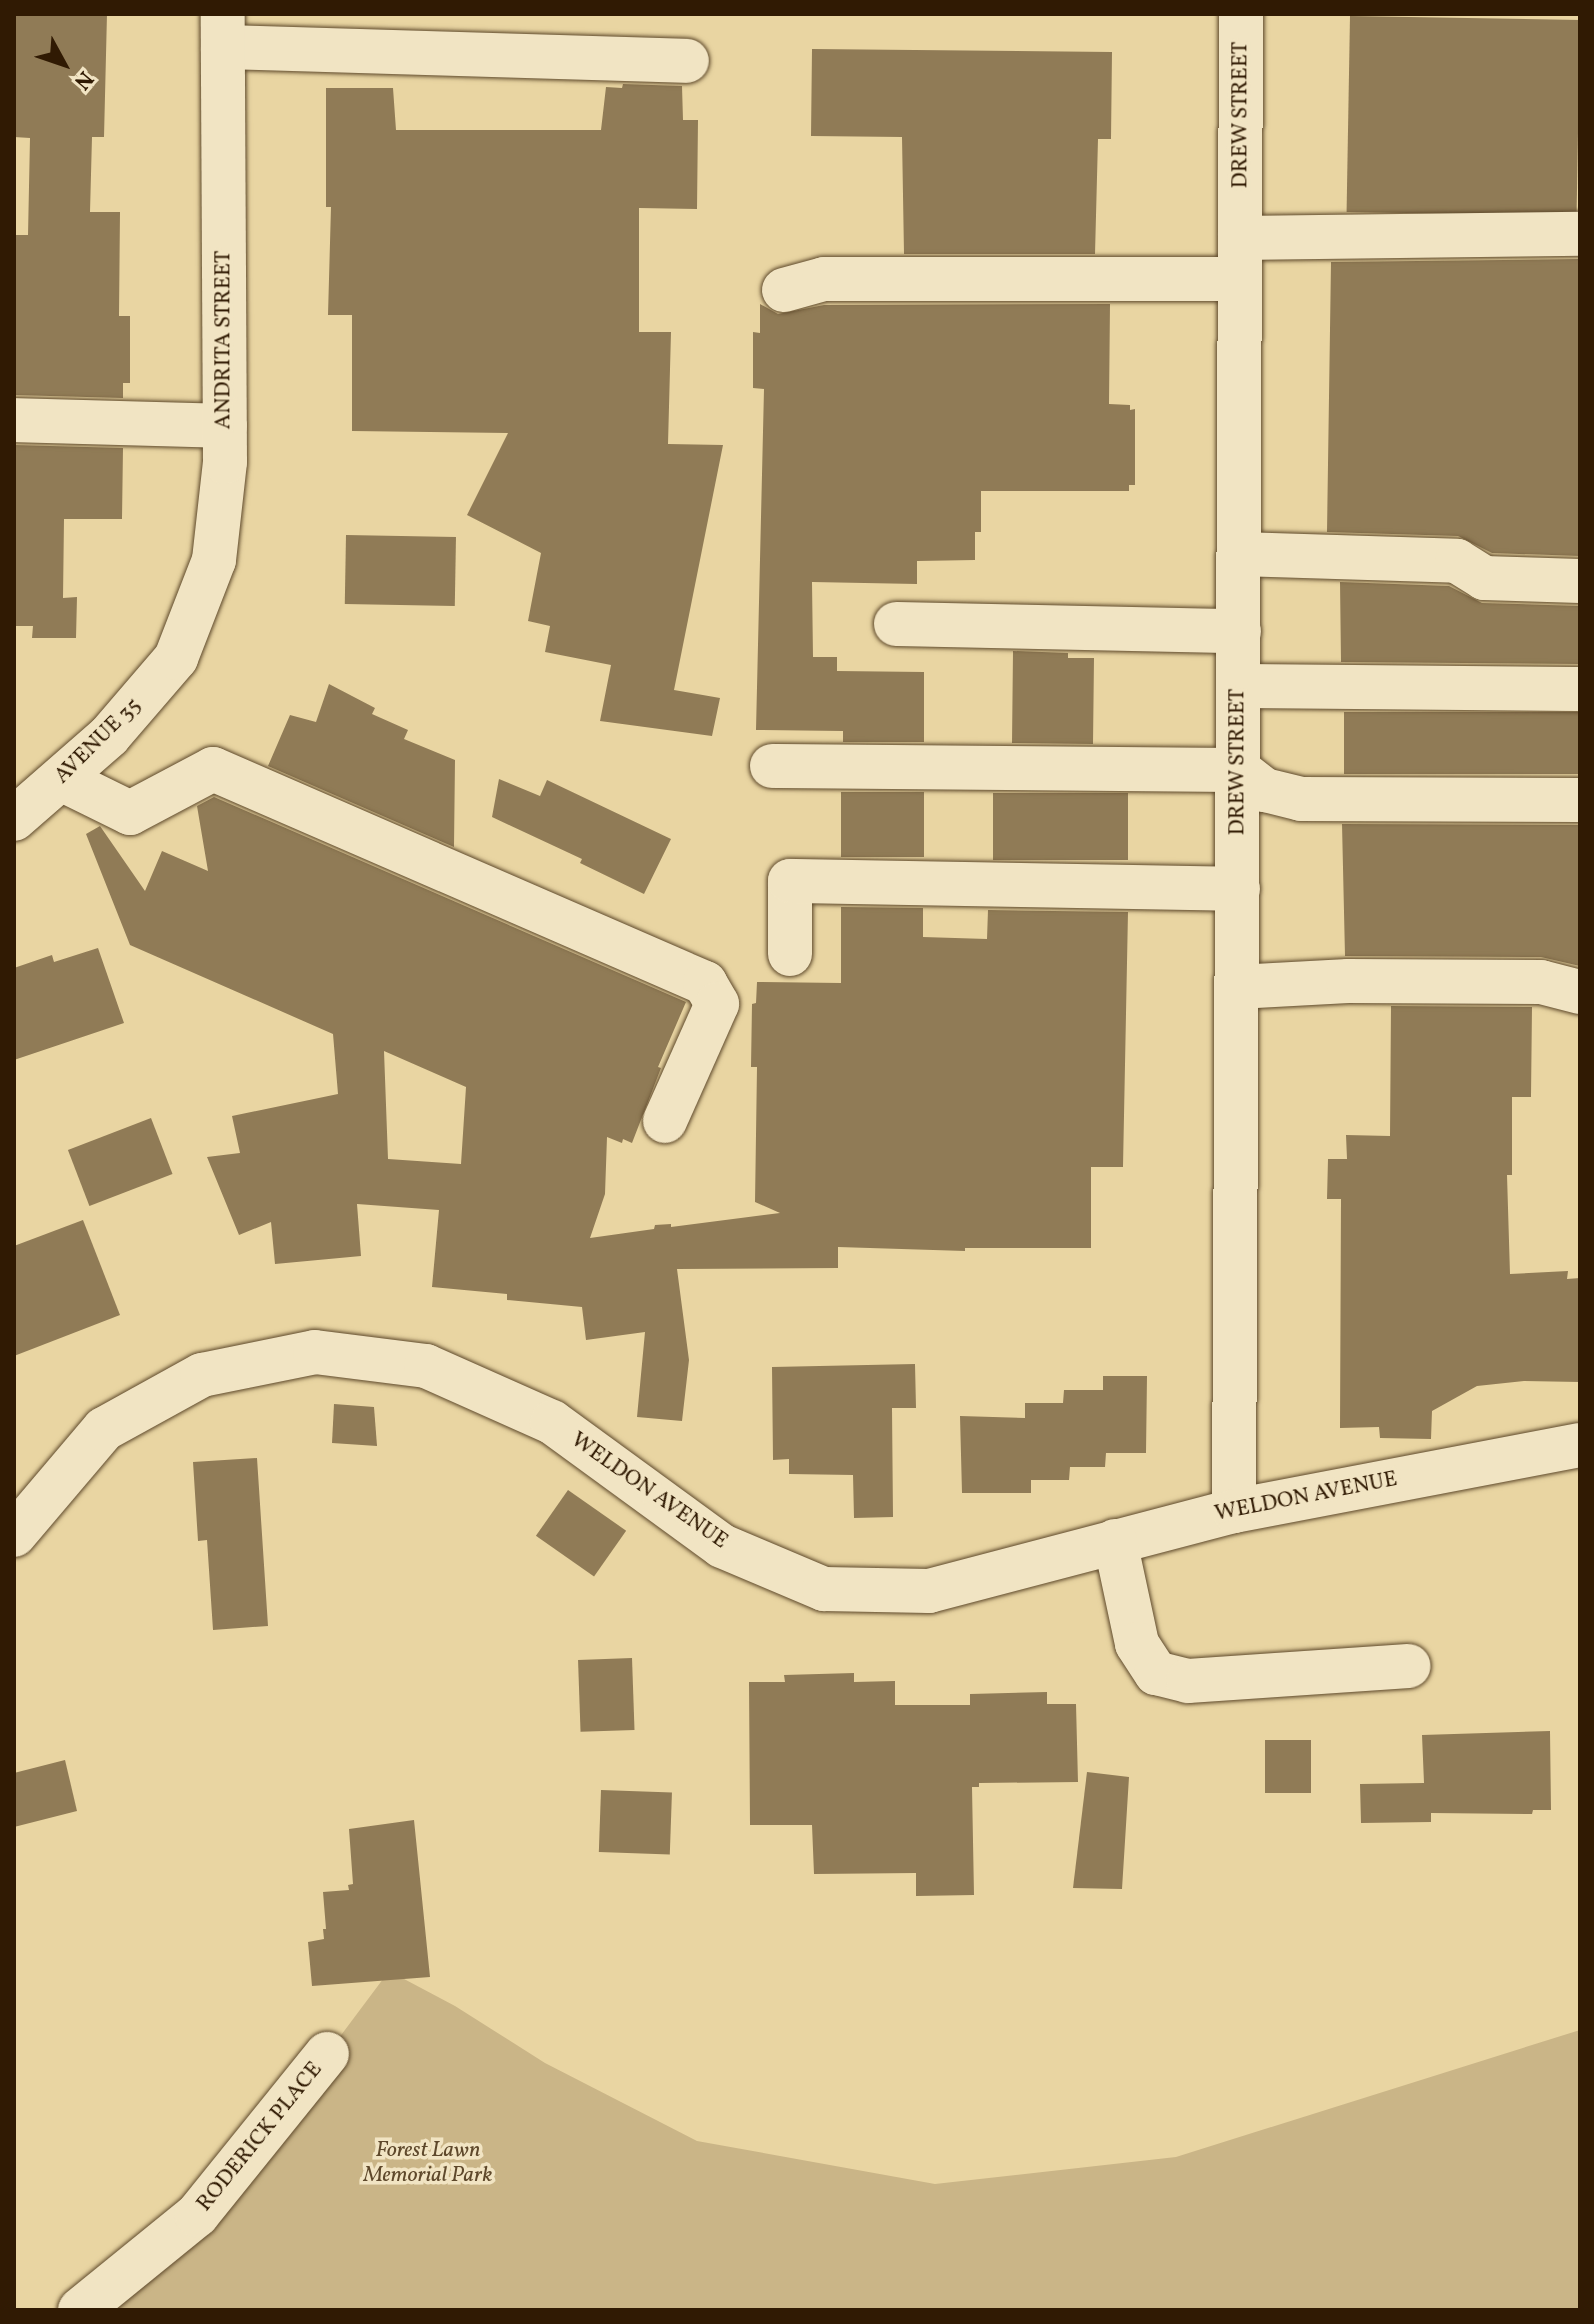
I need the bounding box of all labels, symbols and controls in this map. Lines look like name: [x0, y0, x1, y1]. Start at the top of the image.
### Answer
north arrow: [24, 24, 104, 104]
street label: DREW STREET: [1228, 41, 1254, 189]
text: N: [66, 64, 100, 96]
street label: ANDRITA STREET: [211, 251, 237, 429]
street label: DREW STREET: [1225, 688, 1251, 836]
street label: AVENUE 35: [49, 692, 147, 790]
street label: WELDON AVENUE: [566, 1427, 732, 1555]
street label: WELDON AVENUE: [1212, 1466, 1400, 1528]
street label: RODERICK PLACE: [192, 2057, 328, 2217]
park label: Forest Lawn Memorial Park: [364, 2137, 492, 2188]

